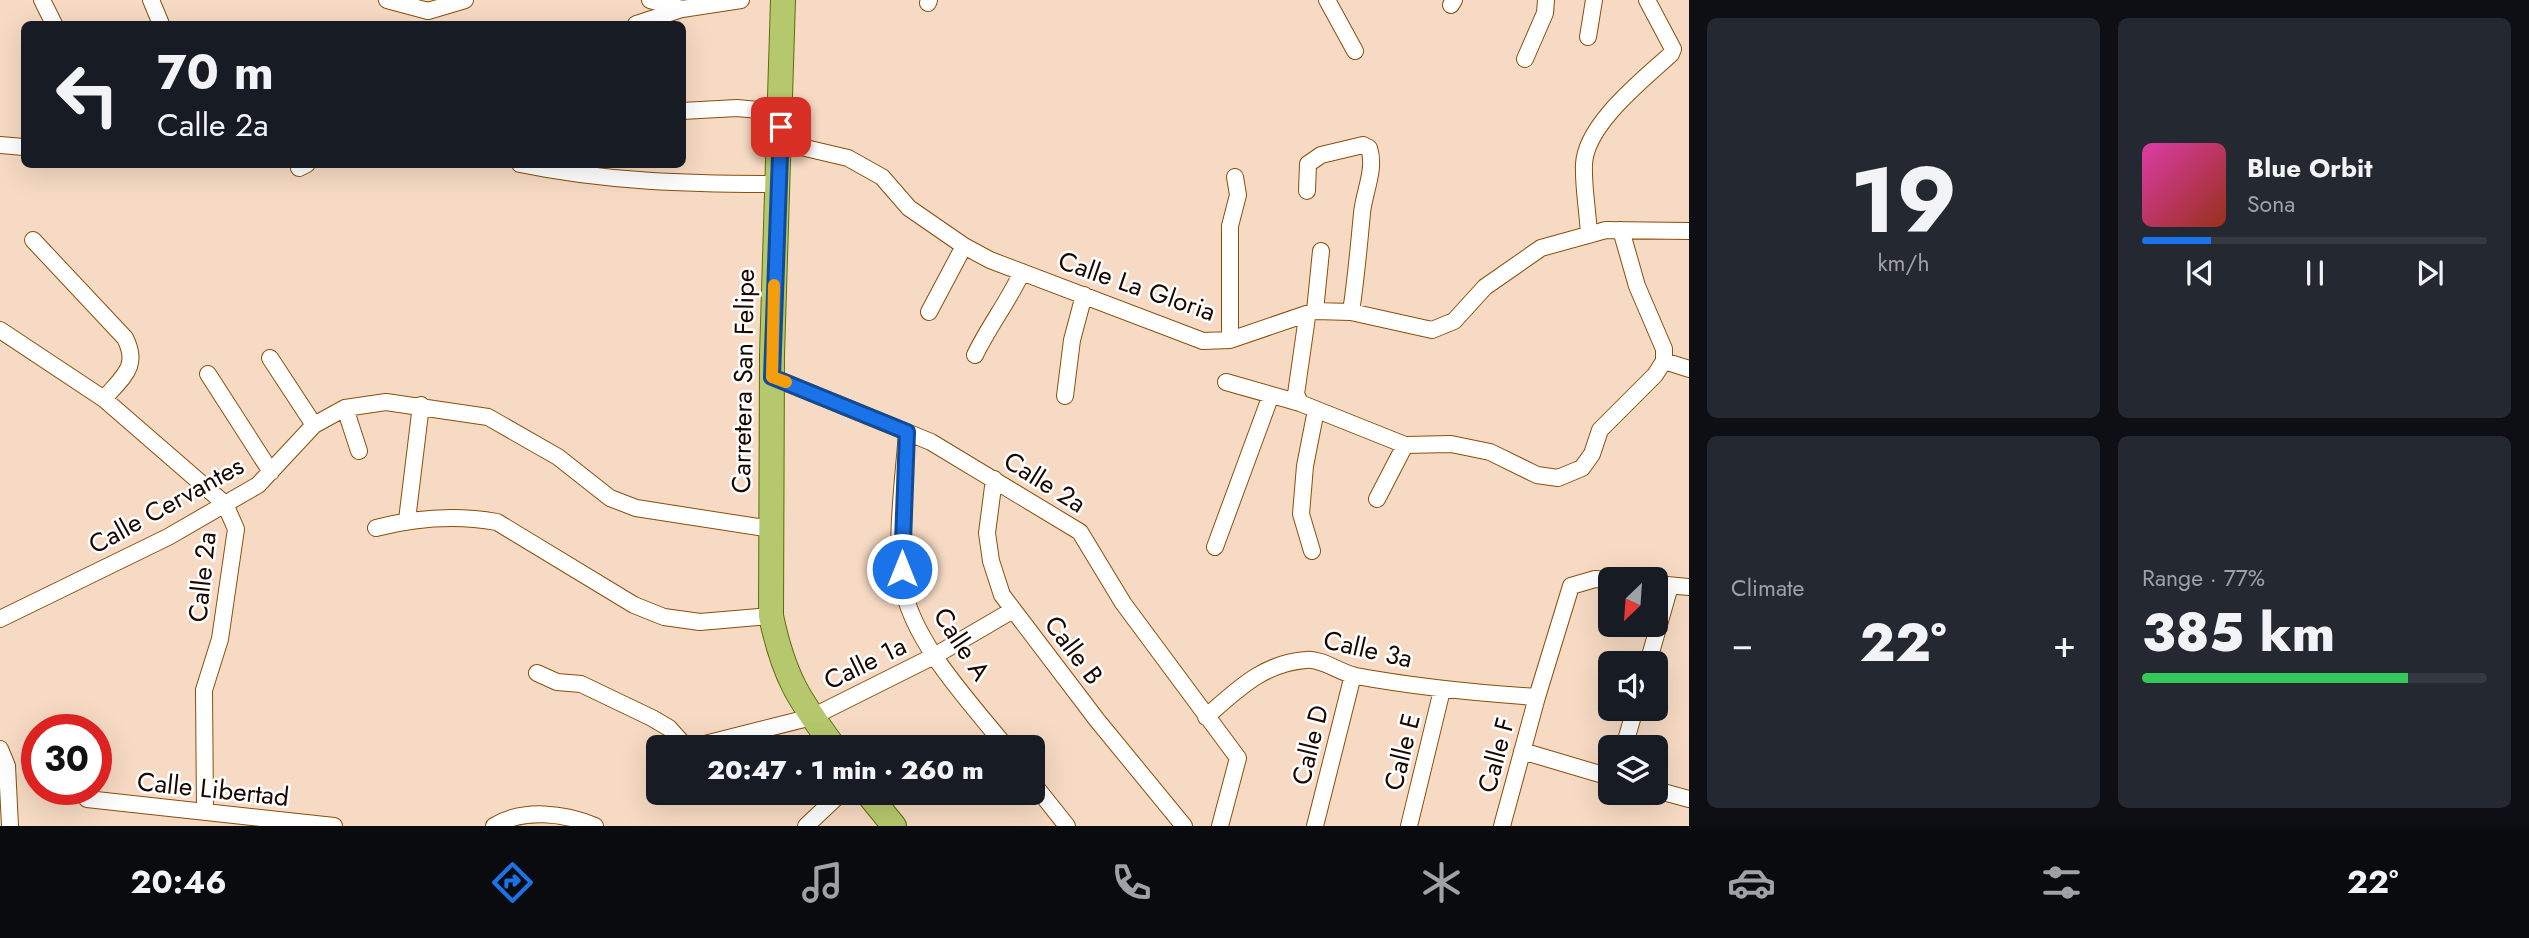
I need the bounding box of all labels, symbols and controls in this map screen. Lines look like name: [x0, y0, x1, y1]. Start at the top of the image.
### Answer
text: 70 m: [157, 37, 274, 107]
icon: left: [42, 49, 133, 140]
pin: [751, 97, 811, 157]
text: Calle 2a: [157, 102, 269, 148]
icon: arrive: [762, 108, 800, 146]
text: 19: [1850, 135, 1957, 266]
text: Blue Orbit: [2247, 149, 2372, 187]
text: Sona: [2247, 187, 2295, 221]
street label: Calle La Gloria: [1053, 241, 1221, 331]
text: km/h: [1878, 246, 1929, 280]
icon: previous: [2181, 254, 2219, 292]
icon: pause: [2296, 254, 2334, 292]
icon: next: [2411, 254, 2449, 292]
street label: Carretera San Felipe: [722, 268, 764, 494]
street label: Calle 2a: [996, 442, 1094, 522]
street label: Calle Cervantes: [82, 447, 250, 563]
street label: Calle 2a: [178, 530, 226, 624]
position arrow: [865, 532, 939, 606]
text: Range · 77%: [2142, 561, 2265, 595]
north arrow: [1598, 567, 1668, 637]
map controls: [1598, 567, 1668, 805]
text: Climate: [1731, 571, 1804, 605]
text: 385 km: [2142, 595, 2335, 671]
street label: Calle A: [924, 600, 1000, 689]
text: 22°: [1860, 605, 1946, 681]
street label: Calle B: [1035, 607, 1113, 693]
text: −: [1731, 616, 1753, 671]
text: +: [2053, 616, 2076, 671]
street label: Calle 3a: [1320, 620, 1416, 678]
street label: Calle 1a: [817, 627, 913, 699]
button: sound: [1598, 651, 1668, 721]
street label: Calle D: [1282, 701, 1338, 789]
street label: Calle E: [1374, 710, 1430, 794]
street label: Calle F: [1468, 713, 1524, 797]
speed limit sign: 30: [21, 714, 112, 805]
button: layers: [1598, 735, 1668, 805]
text: 20:47 · 1 min · 260 m: [707, 751, 984, 789]
street label: Calle Libertad: [135, 762, 291, 816]
icon: directions: [488, 858, 537, 907]
icon: music: [798, 858, 847, 907]
icon: phone: [1107, 858, 1156, 907]
icon: climate: [1417, 858, 1466, 907]
icon: car: [1727, 858, 1776, 907]
icon: filters: [2037, 858, 2086, 907]
text: 20:46: [130, 859, 227, 905]
text: 22°: [2347, 859, 2399, 905]

